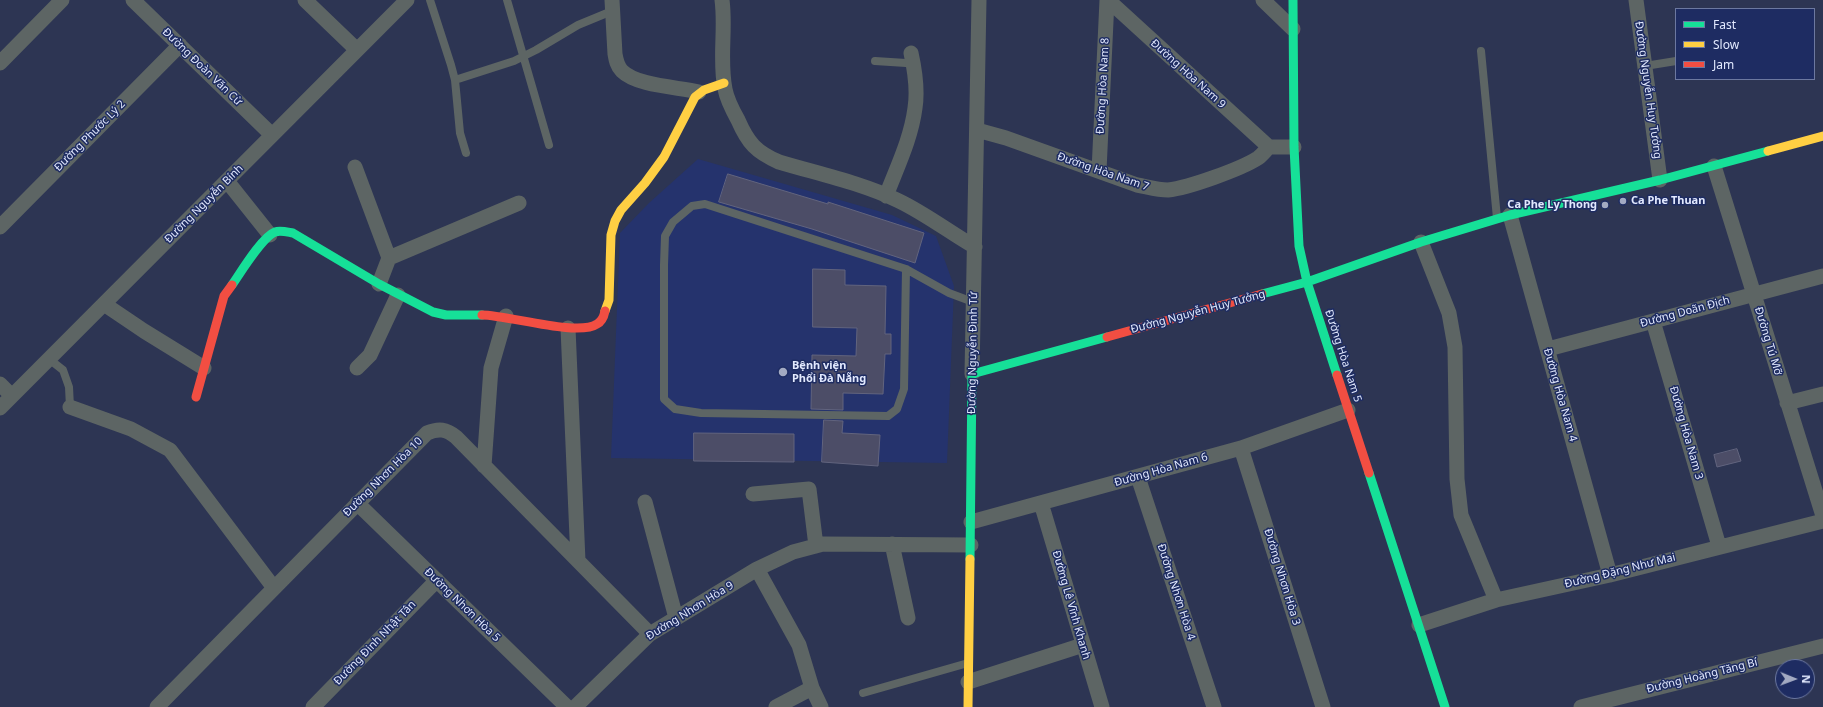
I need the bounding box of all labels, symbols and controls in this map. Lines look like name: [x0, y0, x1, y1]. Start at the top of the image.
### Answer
legend: [1675, 8, 1815, 80]
text: Fast: [1713, 16, 1736, 33]
street label: Đường Nguyễn Huy Tưởng: [1632, 20, 1664, 160]
street label: Đường Đoàn Văn Cừ: [159, 26, 245, 108]
text: Slow: [1713, 36, 1739, 53]
street label: Đường Hòa Nam 8: [1094, 37, 1112, 135]
street label: Đường Hòa Nam 9: [1148, 37, 1228, 111]
text: Jam: [1713, 56, 1734, 73]
street label: Đường Phước Lý 2: [52, 98, 128, 174]
street label: Đường Hòa Nam 7: [1055, 150, 1151, 194]
street label: Đường Nguyễn Bính: [162, 162, 246, 246]
place label: Ca Phe Thuan: [1631, 194, 1705, 208]
marker: Ca Phe Thuan: [1618, 196, 1628, 206]
place label: Ca Phe Ly Thong: [1507, 198, 1597, 212]
marker: Ca Phe Ly Thong: [1600, 200, 1610, 210]
street label: Đường Nguyễn Huy Tưởng: [1129, 288, 1267, 336]
street label: Đường Nguyễn Đình Tứ: [965, 292, 981, 414]
street label: Đường Doãn Địch: [1639, 294, 1731, 330]
street label: Đường Tú Mỡ: [1751, 305, 1785, 377]
street label: Đường Hòa Nam 5: [1322, 308, 1364, 404]
street label: Đường Hòa Nam 4: [1540, 347, 1580, 443]
place label: Bệnh viện Phổi Đà Nẵng: [792, 359, 866, 385]
marker: Bệnh viện Phổi Đà Nẵng: [777, 366, 789, 378]
street label: Đường Hòa Nam 3: [1666, 385, 1706, 481]
street label: Đường Nhơn Hòa 10: [341, 435, 425, 519]
street label: Đường Hòa Nam 6: [1113, 450, 1209, 490]
street label: Đường Nhơn Hòa 3: [1261, 527, 1303, 627]
street label: Đường Nhơn Hòa 4: [1154, 542, 1198, 642]
street label: Đường Lê Vĩnh Khanh: [1049, 549, 1093, 661]
street label: Đường Đặng Như Mai: [1563, 551, 1677, 591]
street label: Đường Nhơn Hòa 5: [421, 565, 503, 645]
street label: Đường Nhơn Hòa 9: [644, 579, 736, 643]
street label: Đường Đinh Nhật Tân: [331, 598, 419, 688]
street label: Đường Hoàng Tăng Bí: [1645, 656, 1759, 696]
north arrow: [1775, 659, 1815, 699]
text: N: [1799, 675, 1814, 684]

